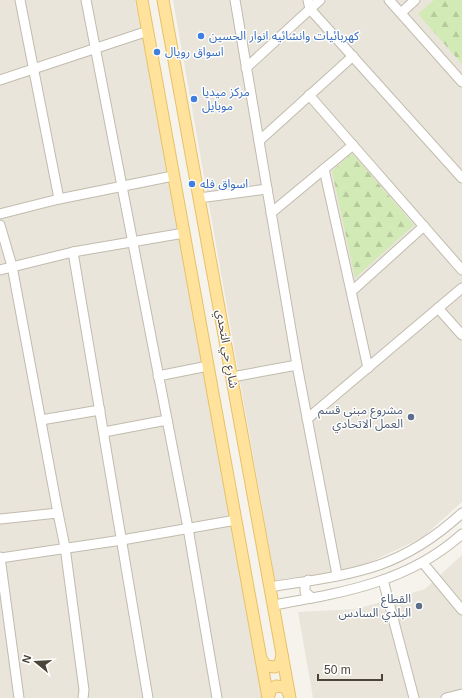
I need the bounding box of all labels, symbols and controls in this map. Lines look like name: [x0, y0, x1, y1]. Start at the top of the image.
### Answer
place label: كهربائيات وانشائيه انوار الحسين: [209, 29, 360, 43]
marker: كهربائيات وانشائيه انوار الحسين: [196, 31, 206, 41]
place label: اسواق رويال: [165, 45, 224, 59]
marker: اسواق رويال: [152, 47, 162, 57]
place label: مركز ميديا موبايل: [202, 85, 250, 113]
marker: مركز ميديا موبايل: [189, 94, 199, 104]
place label: اسواق فله: [200, 177, 248, 191]
marker: اسواق فله: [187, 179, 197, 189]
street label: شارع حي التحدي: [210, 309, 241, 390]
place label: مشروع مبنى قسم العمل الاتحادي: [318, 403, 403, 434]
marker: مشروع مبنى قسم العمل الاتحادي: [406, 412, 416, 422]
place label: القطاع البلدي السادس: [339, 592, 411, 623]
marker: القطاع البلدي السادس: [414, 601, 424, 611]
north arrow: [16, 642, 56, 682]
text: N: [20, 653, 33, 665]
scale bar: [318, 656, 382, 682]
text: 50 m: [324, 663, 351, 677]

